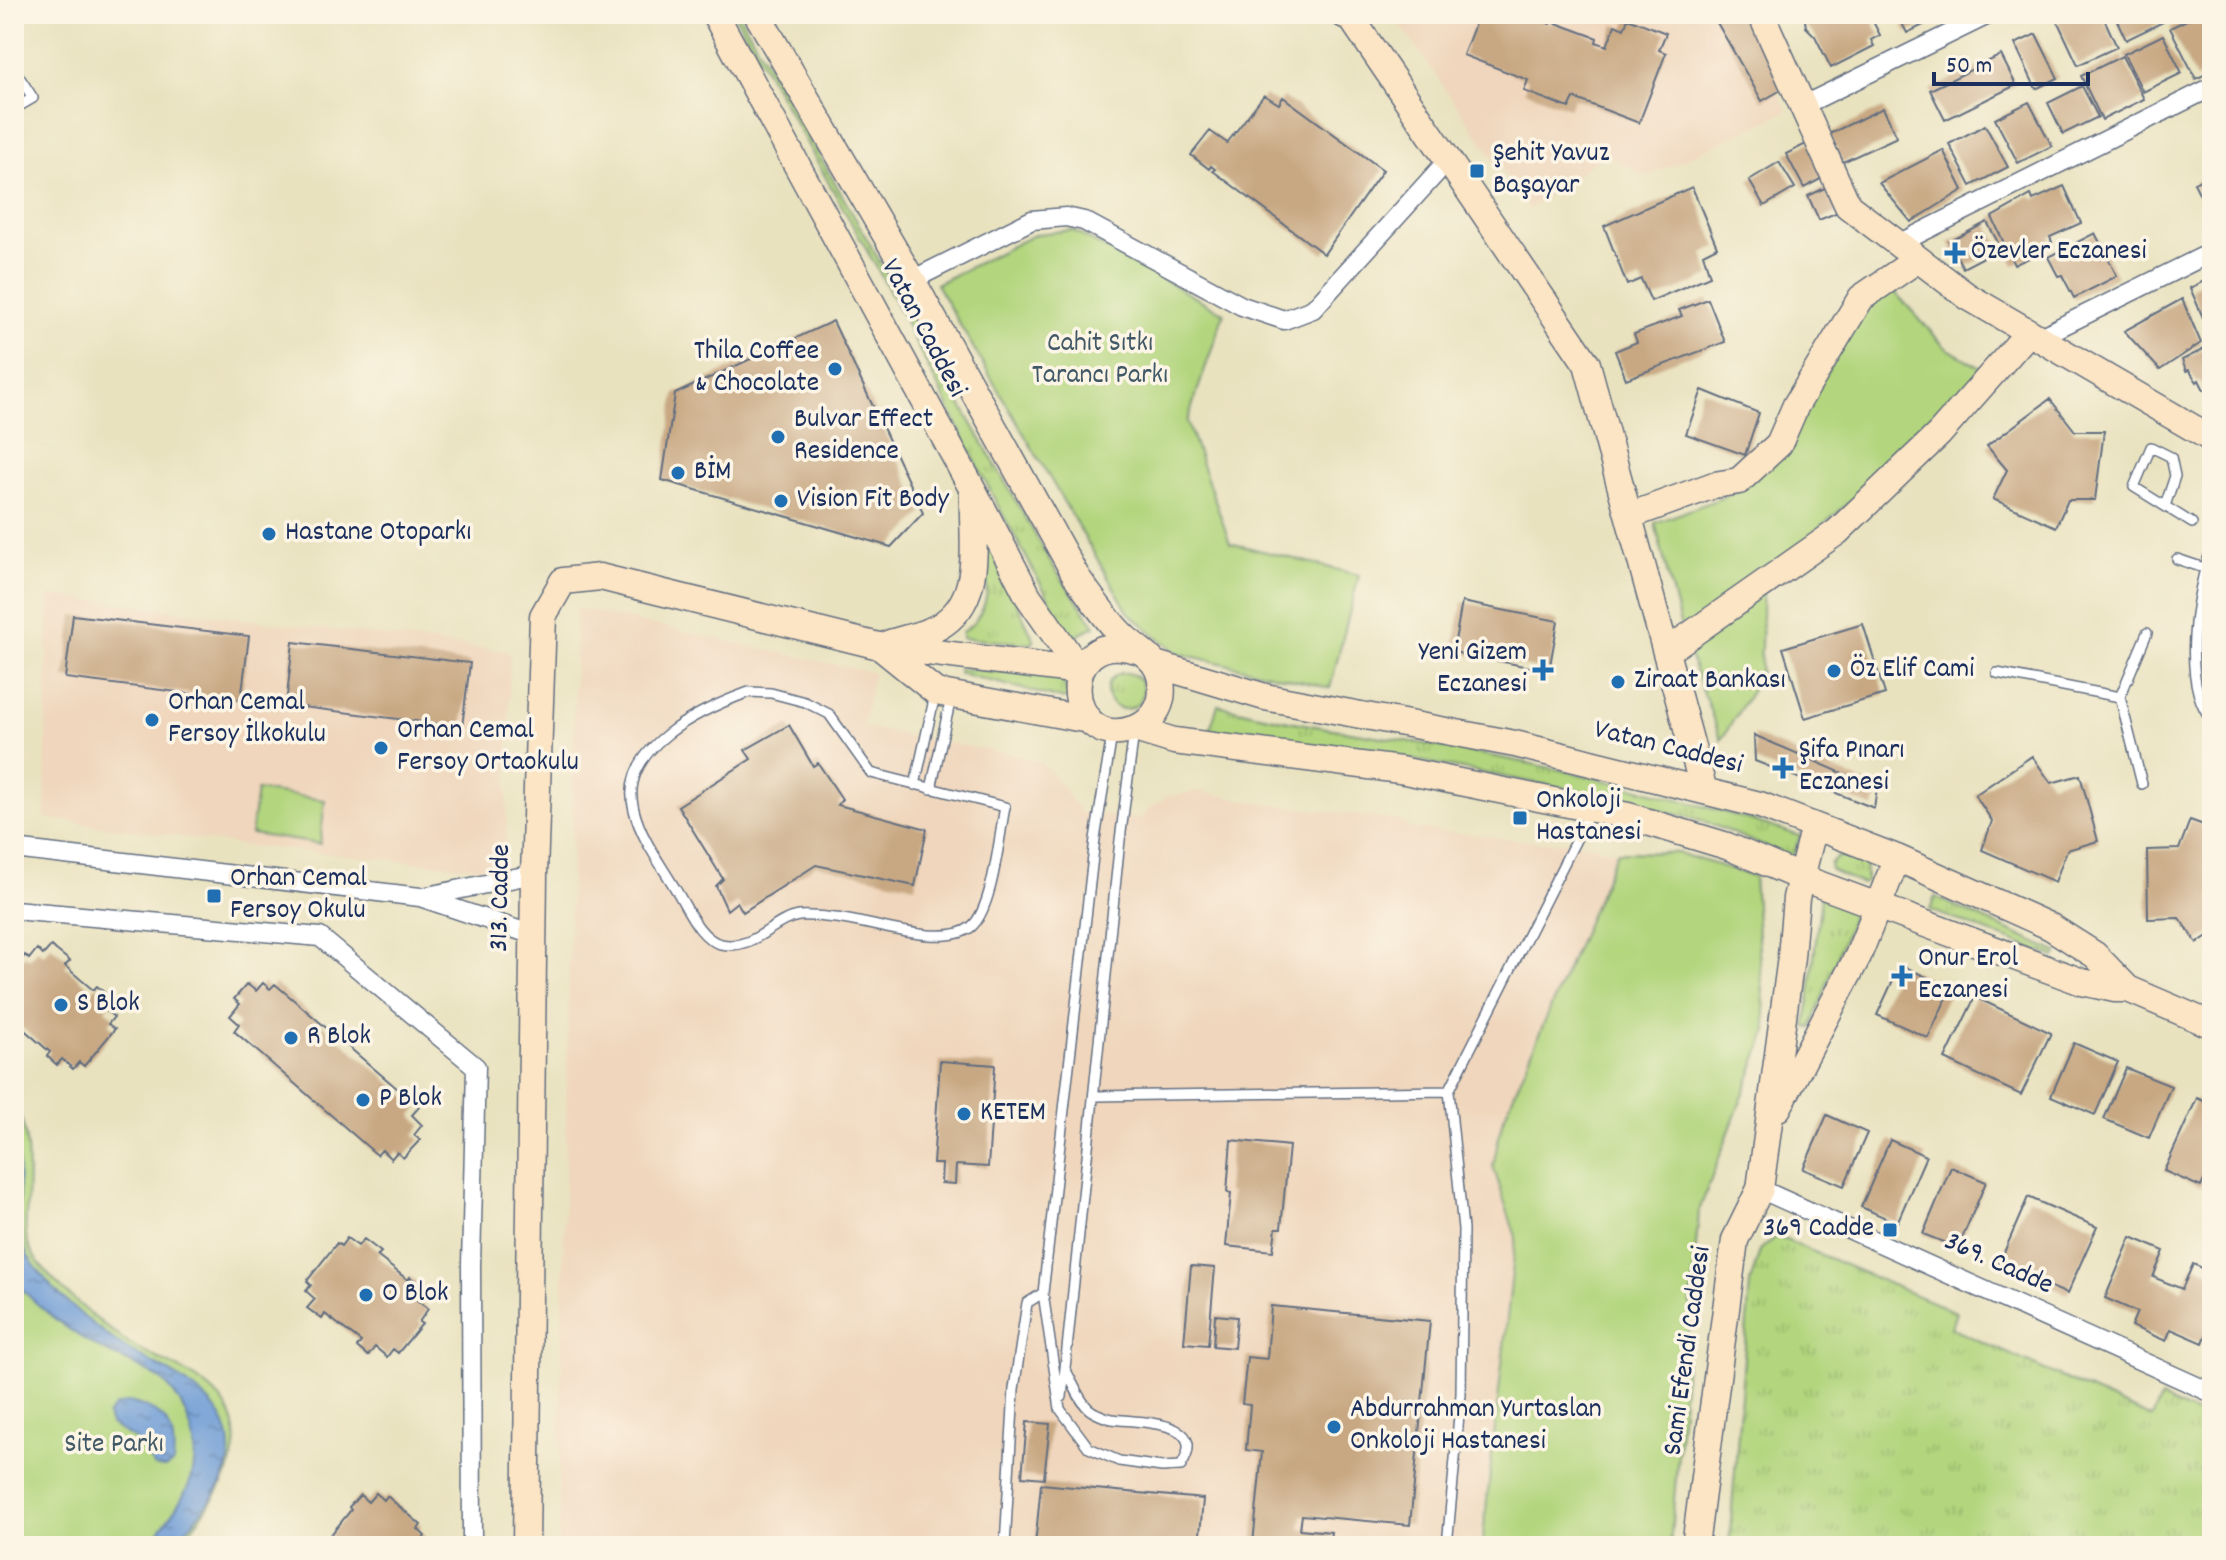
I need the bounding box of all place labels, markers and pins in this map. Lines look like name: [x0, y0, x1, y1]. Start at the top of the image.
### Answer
place label: Şehit Yavuz Başayar: [1493, 135, 1610, 207]
marker: Şehit Yavuz Başayar: [1468, 162, 1486, 180]
place label: Özevler Eczanesi: [1971, 233, 2147, 273]
marker: Özevler Eczanesi: [1946, 244, 1964, 262]
place label: Thila Coffee & Chocolate: [694, 333, 819, 405]
marker: Thila Coffee & Chocolate: [826, 360, 844, 378]
place label: Bulvar Effect Residence: [794, 401, 933, 473]
marker: Bulvar Effect Residence: [769, 428, 787, 446]
place label: BİM: [694, 453, 732, 493]
marker: BİM: [669, 464, 687, 482]
place label: Vision Fit Body: [797, 481, 950, 521]
marker: Vision Fit Body: [772, 492, 790, 510]
place label: Hastane Otoparkı: [285, 514, 471, 554]
marker: Hastane Otoparkı: [260, 525, 278, 543]
place label: Yeni Gizem Eczanesi: [1418, 634, 1527, 706]
place label: Öz Elif Cami: [1850, 651, 1974, 691]
marker: Yeni Gizem Eczanesi: [1534, 661, 1552, 679]
place label: Ziraat Bankası: [1634, 662, 1786, 702]
marker: Öz Elif Cami: [1825, 662, 1843, 680]
marker: Ziraat Bankası: [1609, 673, 1627, 691]
place label: Orhan Cemal Fersoy İlkokulu: [168, 684, 326, 756]
marker: Orhan Cemal Fersoy İlkokulu: [143, 711, 161, 729]
place label: Orhan Cemal Fersoy Ortaokulu: [397, 712, 579, 784]
place label: Şifa Pınarı Eczanesi: [1799, 732, 1905, 804]
marker: Orhan Cemal Fersoy Ortaokulu: [372, 739, 390, 757]
marker: Şifa Pınarı Eczanesi: [1774, 759, 1792, 777]
place label: Onkoloji Hastanesi: [1536, 782, 1641, 854]
marker: Onkoloji Hastanesi: [1511, 809, 1529, 827]
place label: Orhan Cemal Fersoy Okulu: [230, 860, 367, 932]
marker: Orhan Cemal Fersoy Okulu: [205, 887, 223, 905]
place label: Onur Erol Eczanesi: [1918, 940, 2018, 1012]
marker: Onur Erol Eczanesi: [1893, 967, 1911, 985]
place label: S Blok: [77, 985, 140, 1025]
marker: S Blok: [52, 996, 70, 1014]
place label: R Blok: [307, 1018, 371, 1058]
marker: R Blok: [282, 1029, 300, 1047]
place label: P Blok: [379, 1080, 442, 1120]
marker: P Blok: [354, 1091, 372, 1109]
place label: KETEM: [980, 1094, 1046, 1134]
marker: KETEM: [955, 1105, 973, 1123]
place label: 369 Cadde: [1763, 1210, 1874, 1250]
marker: 369 Cadde: [1881, 1221, 1899, 1239]
place label: O Blok: [382, 1275, 448, 1315]
marker: O Blok: [357, 1286, 375, 1304]
place label: Abdurrahman Yurtaslan Onkoloji Hastanesi: [1350, 1391, 1602, 1463]
marker: Abdurrahman Yurtaslan Onkoloji Hastanesi: [1325, 1418, 1343, 1436]

